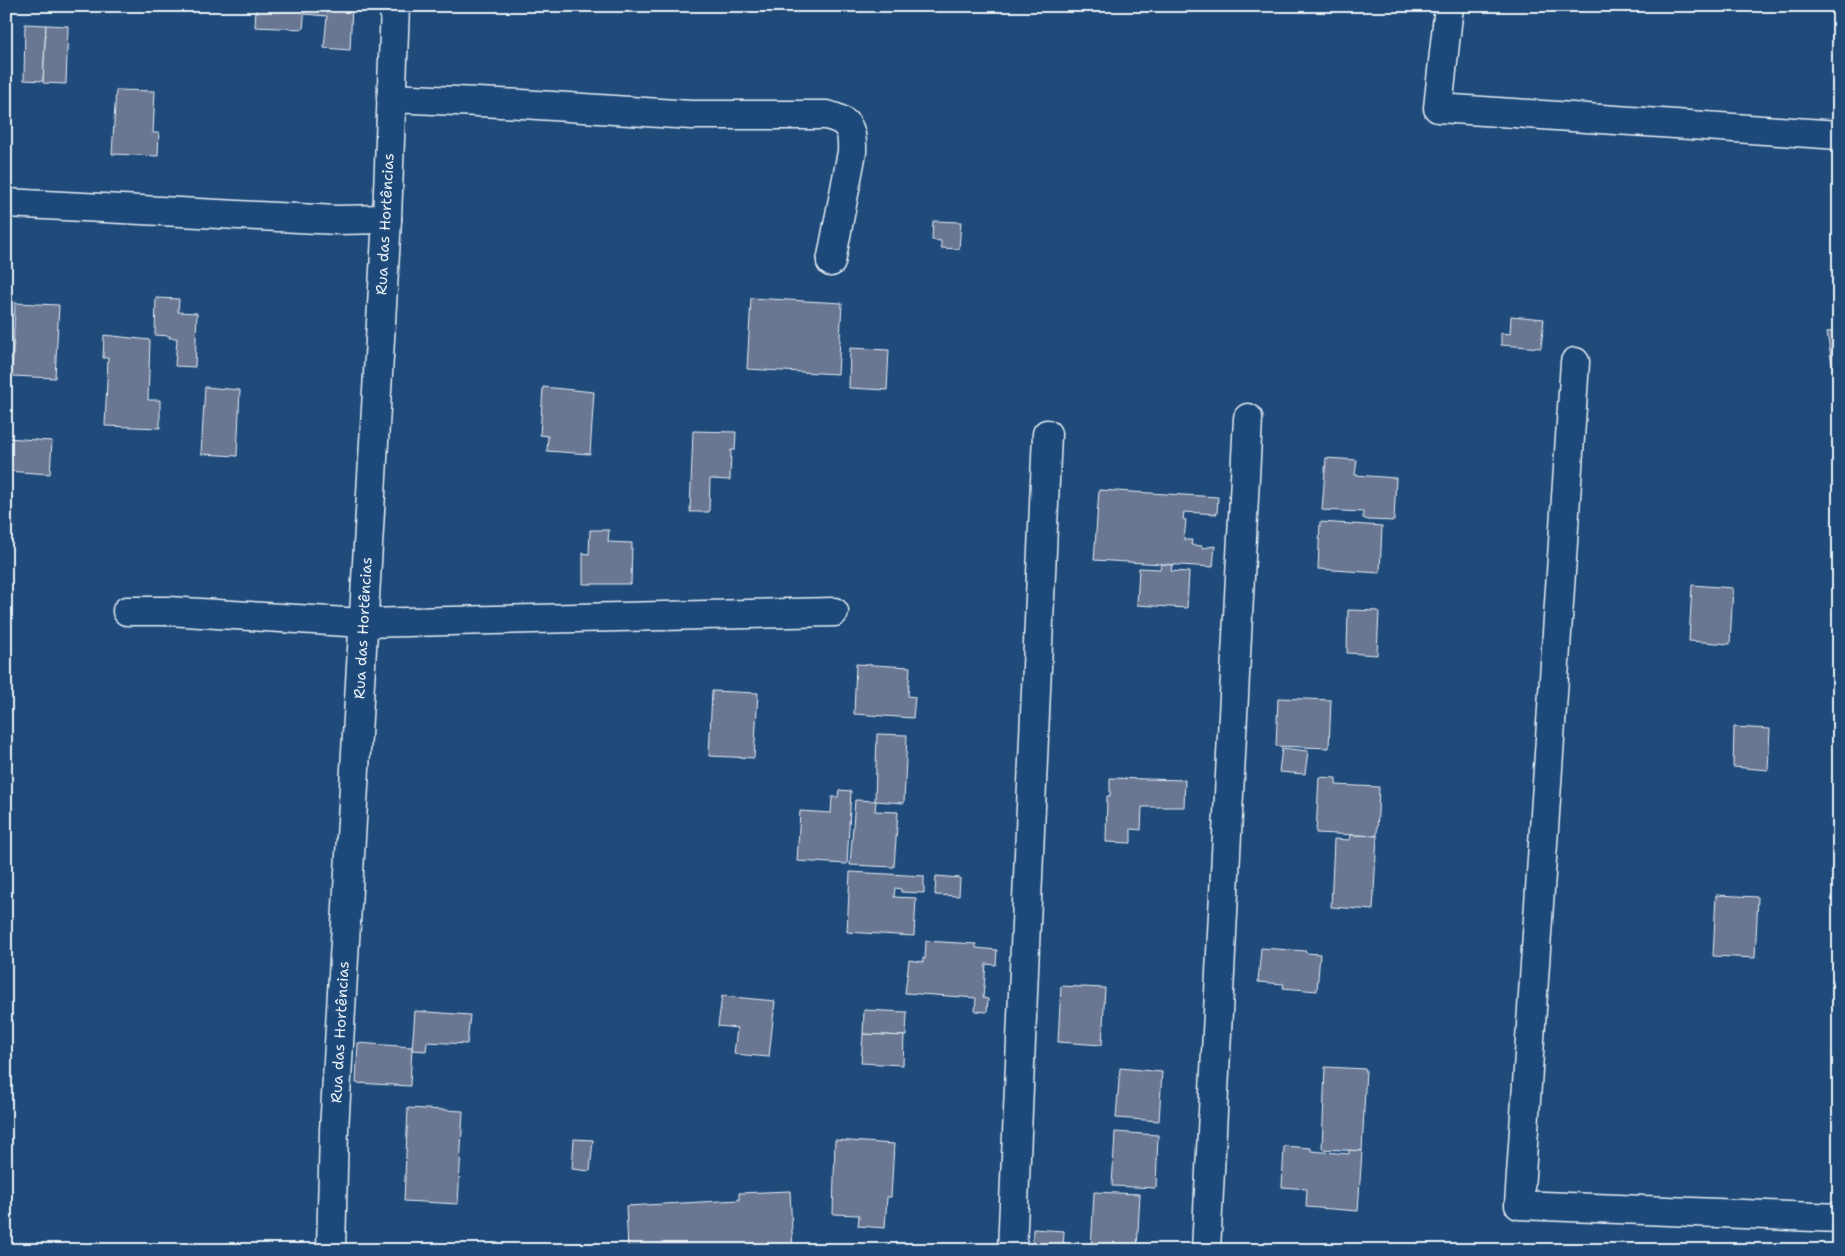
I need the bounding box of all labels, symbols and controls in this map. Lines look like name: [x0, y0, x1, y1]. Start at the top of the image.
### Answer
street label: Rua das Hortências: [371, 152, 399, 296]
street label: Rua das Hortências: [349, 556, 377, 700]
street label: Rua das Hortências: [326, 960, 354, 1104]

